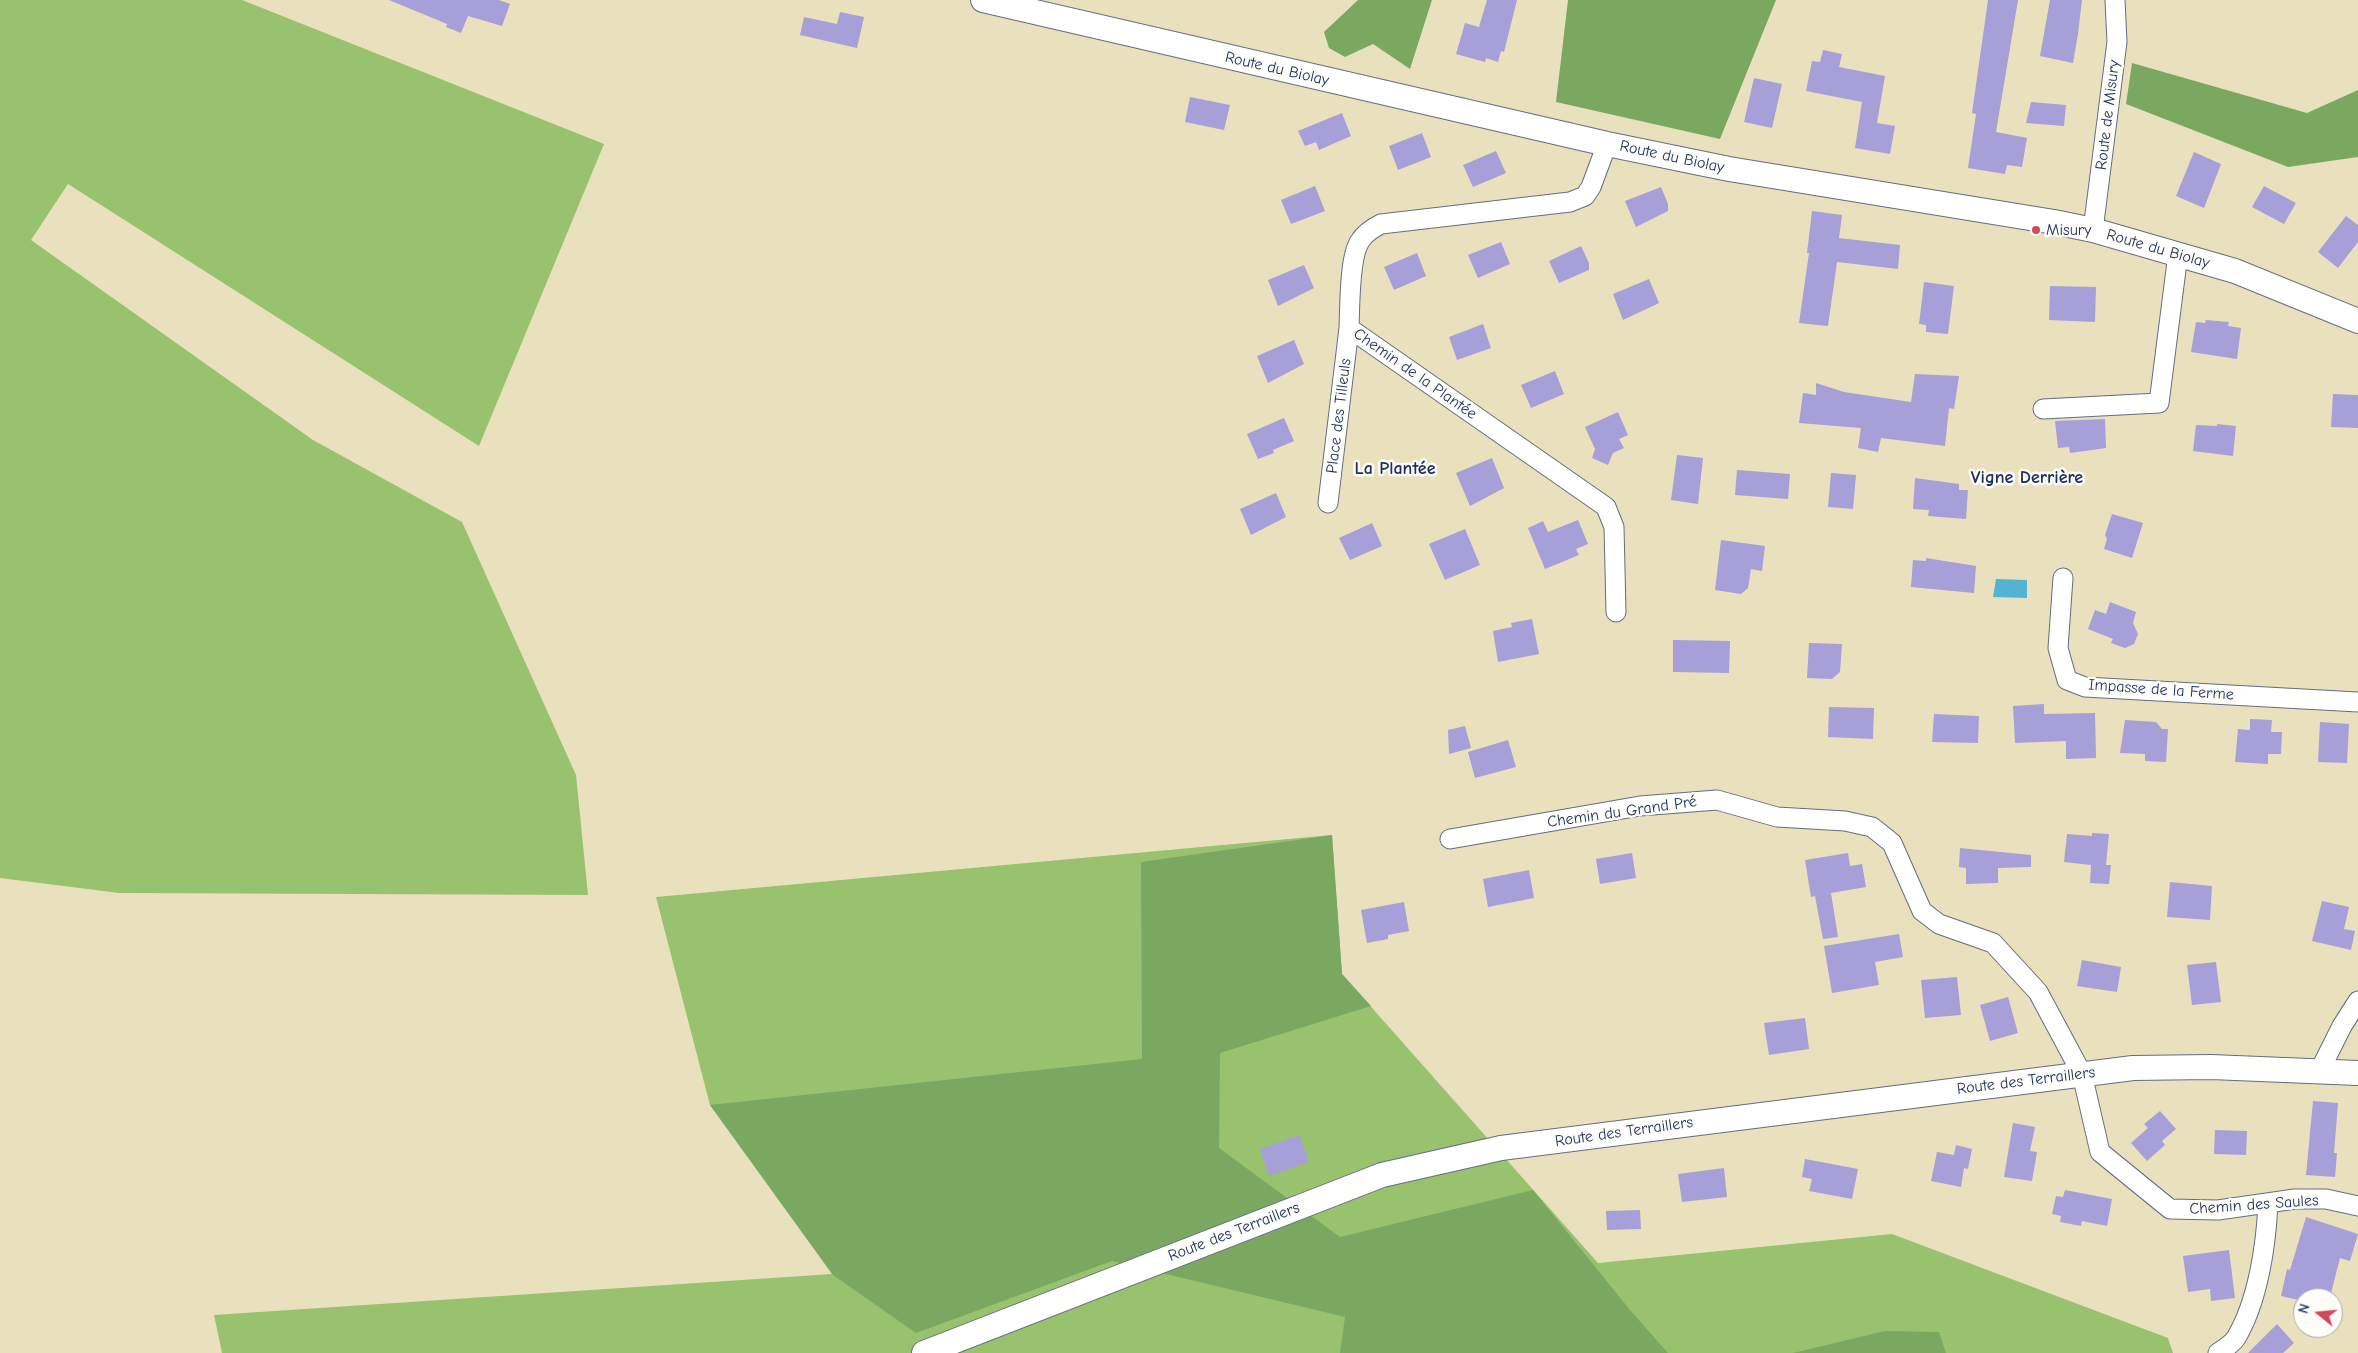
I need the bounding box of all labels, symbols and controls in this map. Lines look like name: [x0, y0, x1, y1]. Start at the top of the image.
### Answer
street label: Route du Biolay: [1223, 48, 1331, 90]
street label: Route de Misury: [2092, 59, 2124, 171]
street label: Route du Biolay: [1618, 137, 1726, 177]
place label: Misury: [2046, 220, 2091, 240]
marker: Misury: [2030, 224, 2042, 236]
street label: Route du Biolay: [2104, 225, 2212, 273]
street label: Chemin de la Plantée: [1350, 324, 1480, 424]
street label: Place des Tilleuls: [1322, 357, 1356, 475]
district label: La Plantée: [1354, 458, 1436, 480]
district label: Vigne Derrière: [1971, 467, 2083, 489]
street label: Impasse de la Ferme: [2088, 675, 2234, 705]
street label: Chemin du Grand Pré: [1546, 792, 1698, 832]
street label: Route des Terraillers: [1956, 1063, 2096, 1099]
street label: Route des Terraillers: [1554, 1113, 1694, 1151]
street label: Chemin des Saules: [2189, 1191, 2319, 1219]
street label: Route des Terraillers: [1166, 1198, 1302, 1266]
north arrow: [2293, 1288, 2343, 1338]
text: N: [2295, 1302, 2314, 1316]

